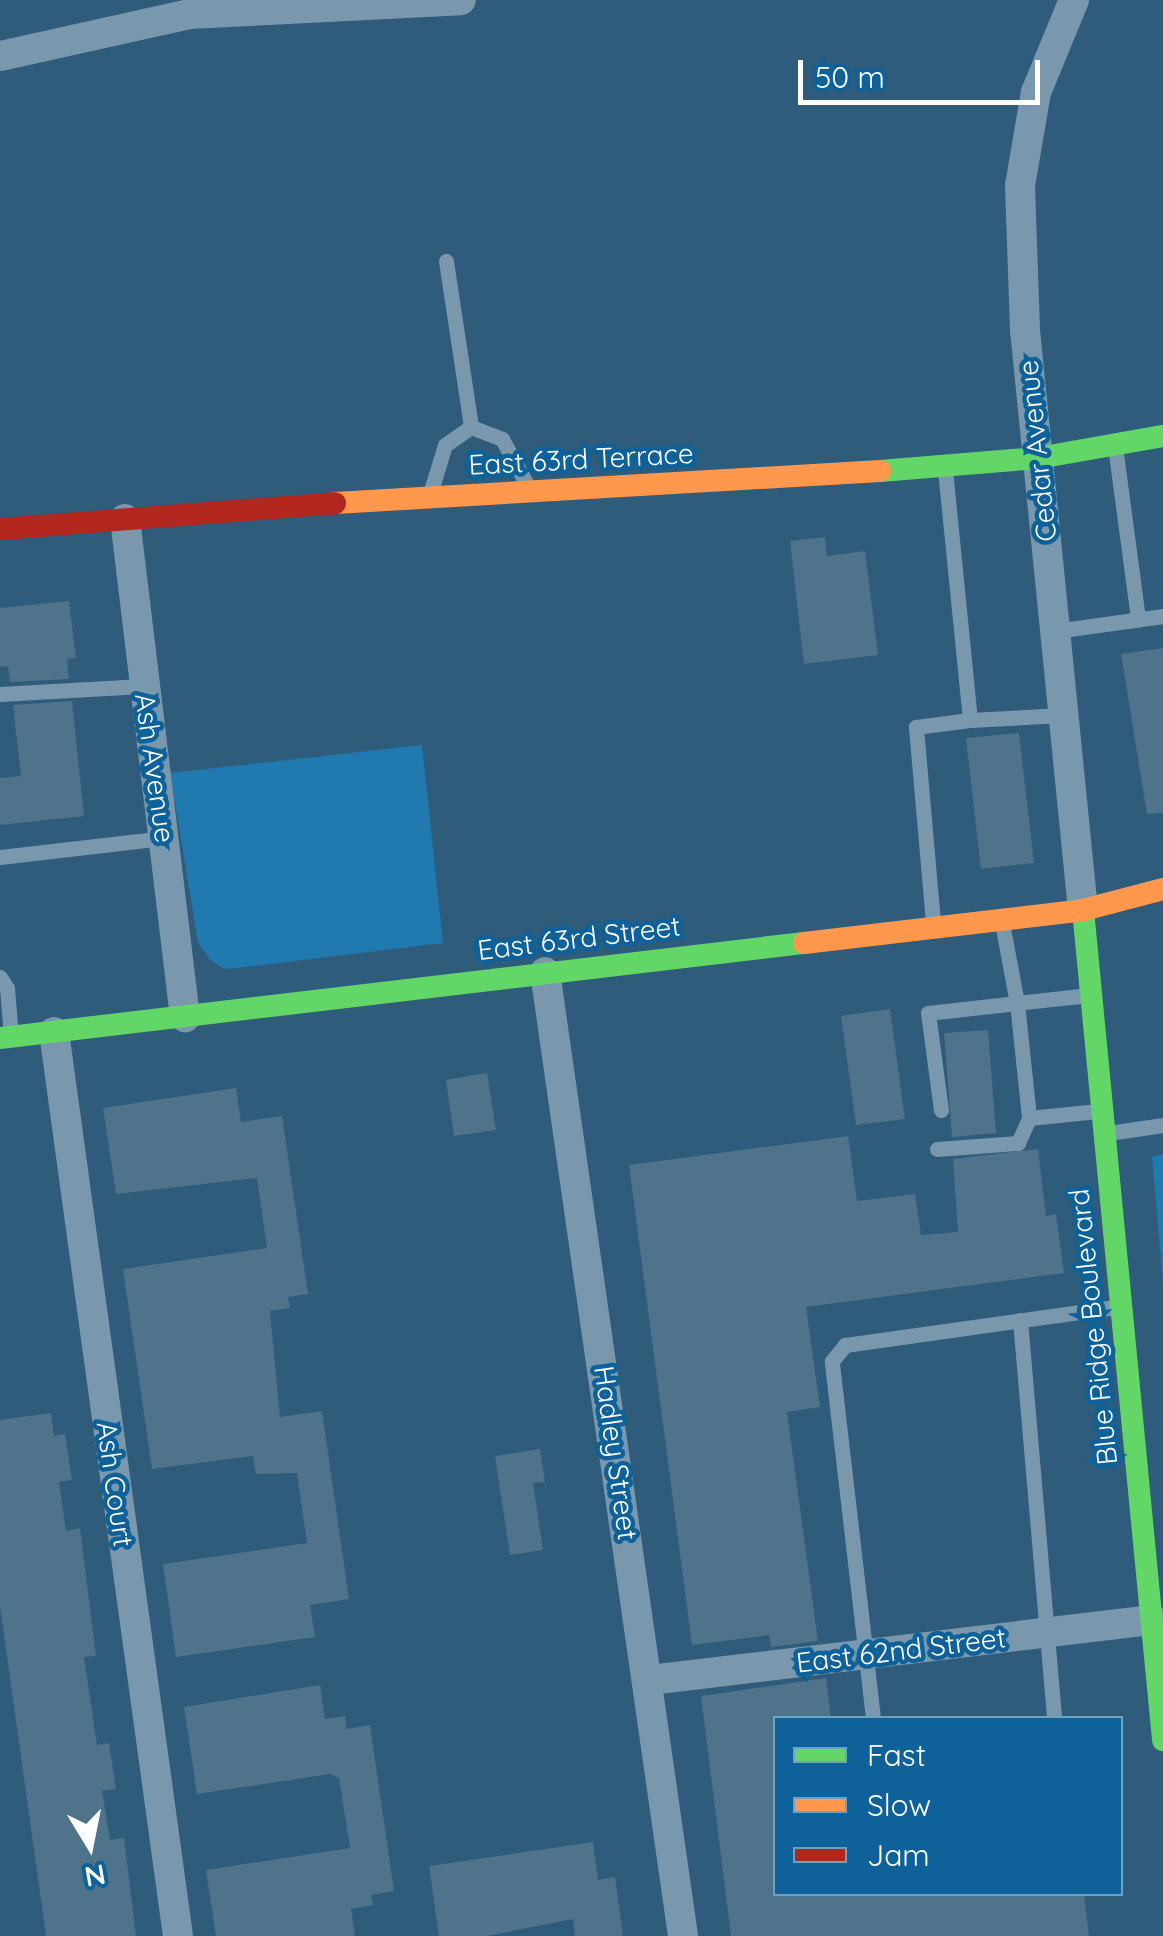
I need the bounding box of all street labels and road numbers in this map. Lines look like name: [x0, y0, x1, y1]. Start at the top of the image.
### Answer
street label: Cedar Avenue: [1011, 359, 1063, 543]
street label: East 63rd Terrace: [468, 436, 694, 482]
street label: Ash Avenue: [128, 691, 182, 845]
street label: East 63rd Street: [476, 909, 682, 967]
street label: Blue Ridge Boulevard: [1062, 1187, 1124, 1467]
street label: Hadley Street: [587, 1364, 645, 1542]
street label: Ash Court: [90, 1419, 140, 1549]
street label: East 62nd Street: [794, 1620, 1008, 1680]

